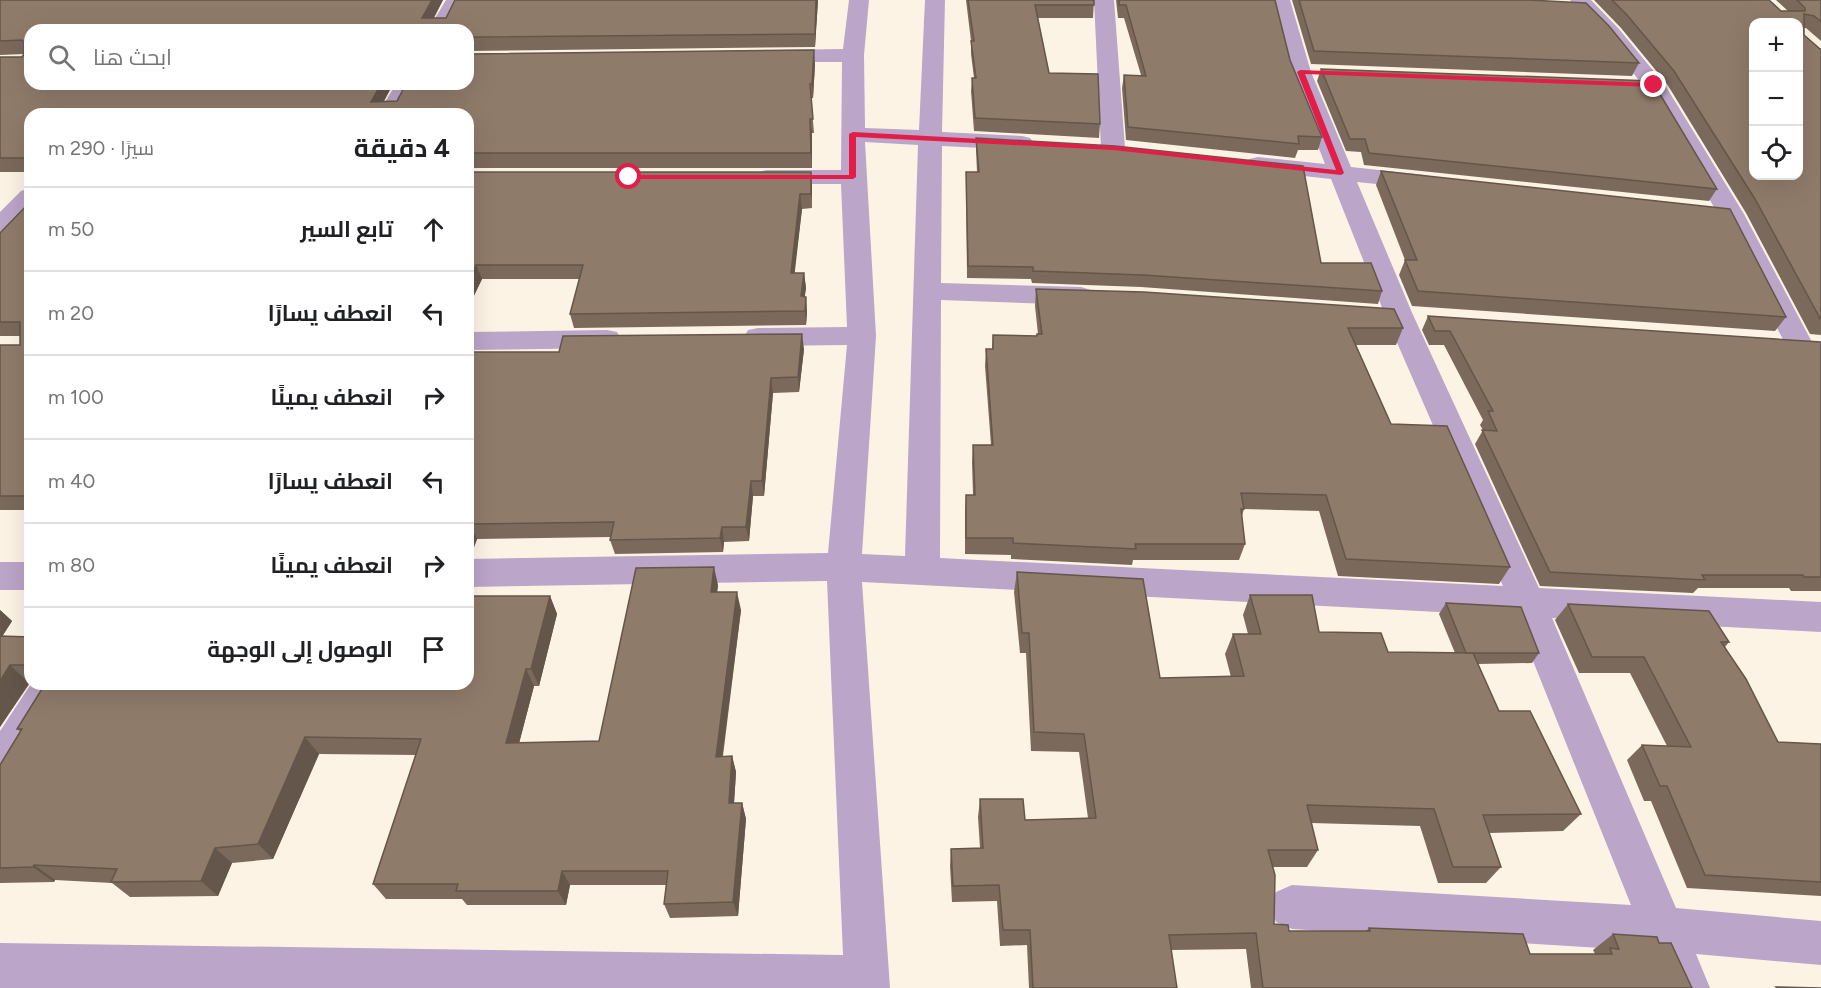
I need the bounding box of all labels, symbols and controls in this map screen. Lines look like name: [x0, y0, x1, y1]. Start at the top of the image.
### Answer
map controls: [1749, 18, 1803, 180]
button: +: [1749, 18, 1803, 72]
search box: [24, 24, 474, 90]
icon: search: [45, 41, 78, 74]
text: ابحث هنا: [93, 44, 172, 71]
route end: [1640, 71, 1666, 97]
button: −: [1749, 72, 1803, 126]
button: locate: [1749, 126, 1803, 180]
text: 4 دقيقة: [354, 132, 450, 164]
text: سيرًا · 290 m: [48, 136, 154, 160]
route start: [615, 163, 641, 189]
icon: ahead: [417, 213, 450, 246]
text: تابع السير: [300, 216, 393, 243]
text: 50 m: [48, 217, 94, 241]
icon: left: [417, 297, 450, 330]
text: انعطف يسارًا: [268, 300, 393, 327]
text: 20 m: [48, 301, 94, 325]
icon: right: [417, 381, 450, 414]
text: انعطف يمينًا: [270, 384, 393, 411]
text: 100 m: [48, 385, 104, 409]
icon: left: [417, 465, 450, 498]
text: انعطف يسارًا: [268, 468, 393, 495]
text: 40 m: [48, 469, 95, 493]
icon: right: [417, 549, 450, 582]
text: انعطف يمينًا: [270, 552, 393, 579]
text: 80 m: [48, 553, 95, 577]
icon: arrive: [417, 633, 450, 666]
text: الوصول إلى الوجهة: [207, 636, 393, 663]

